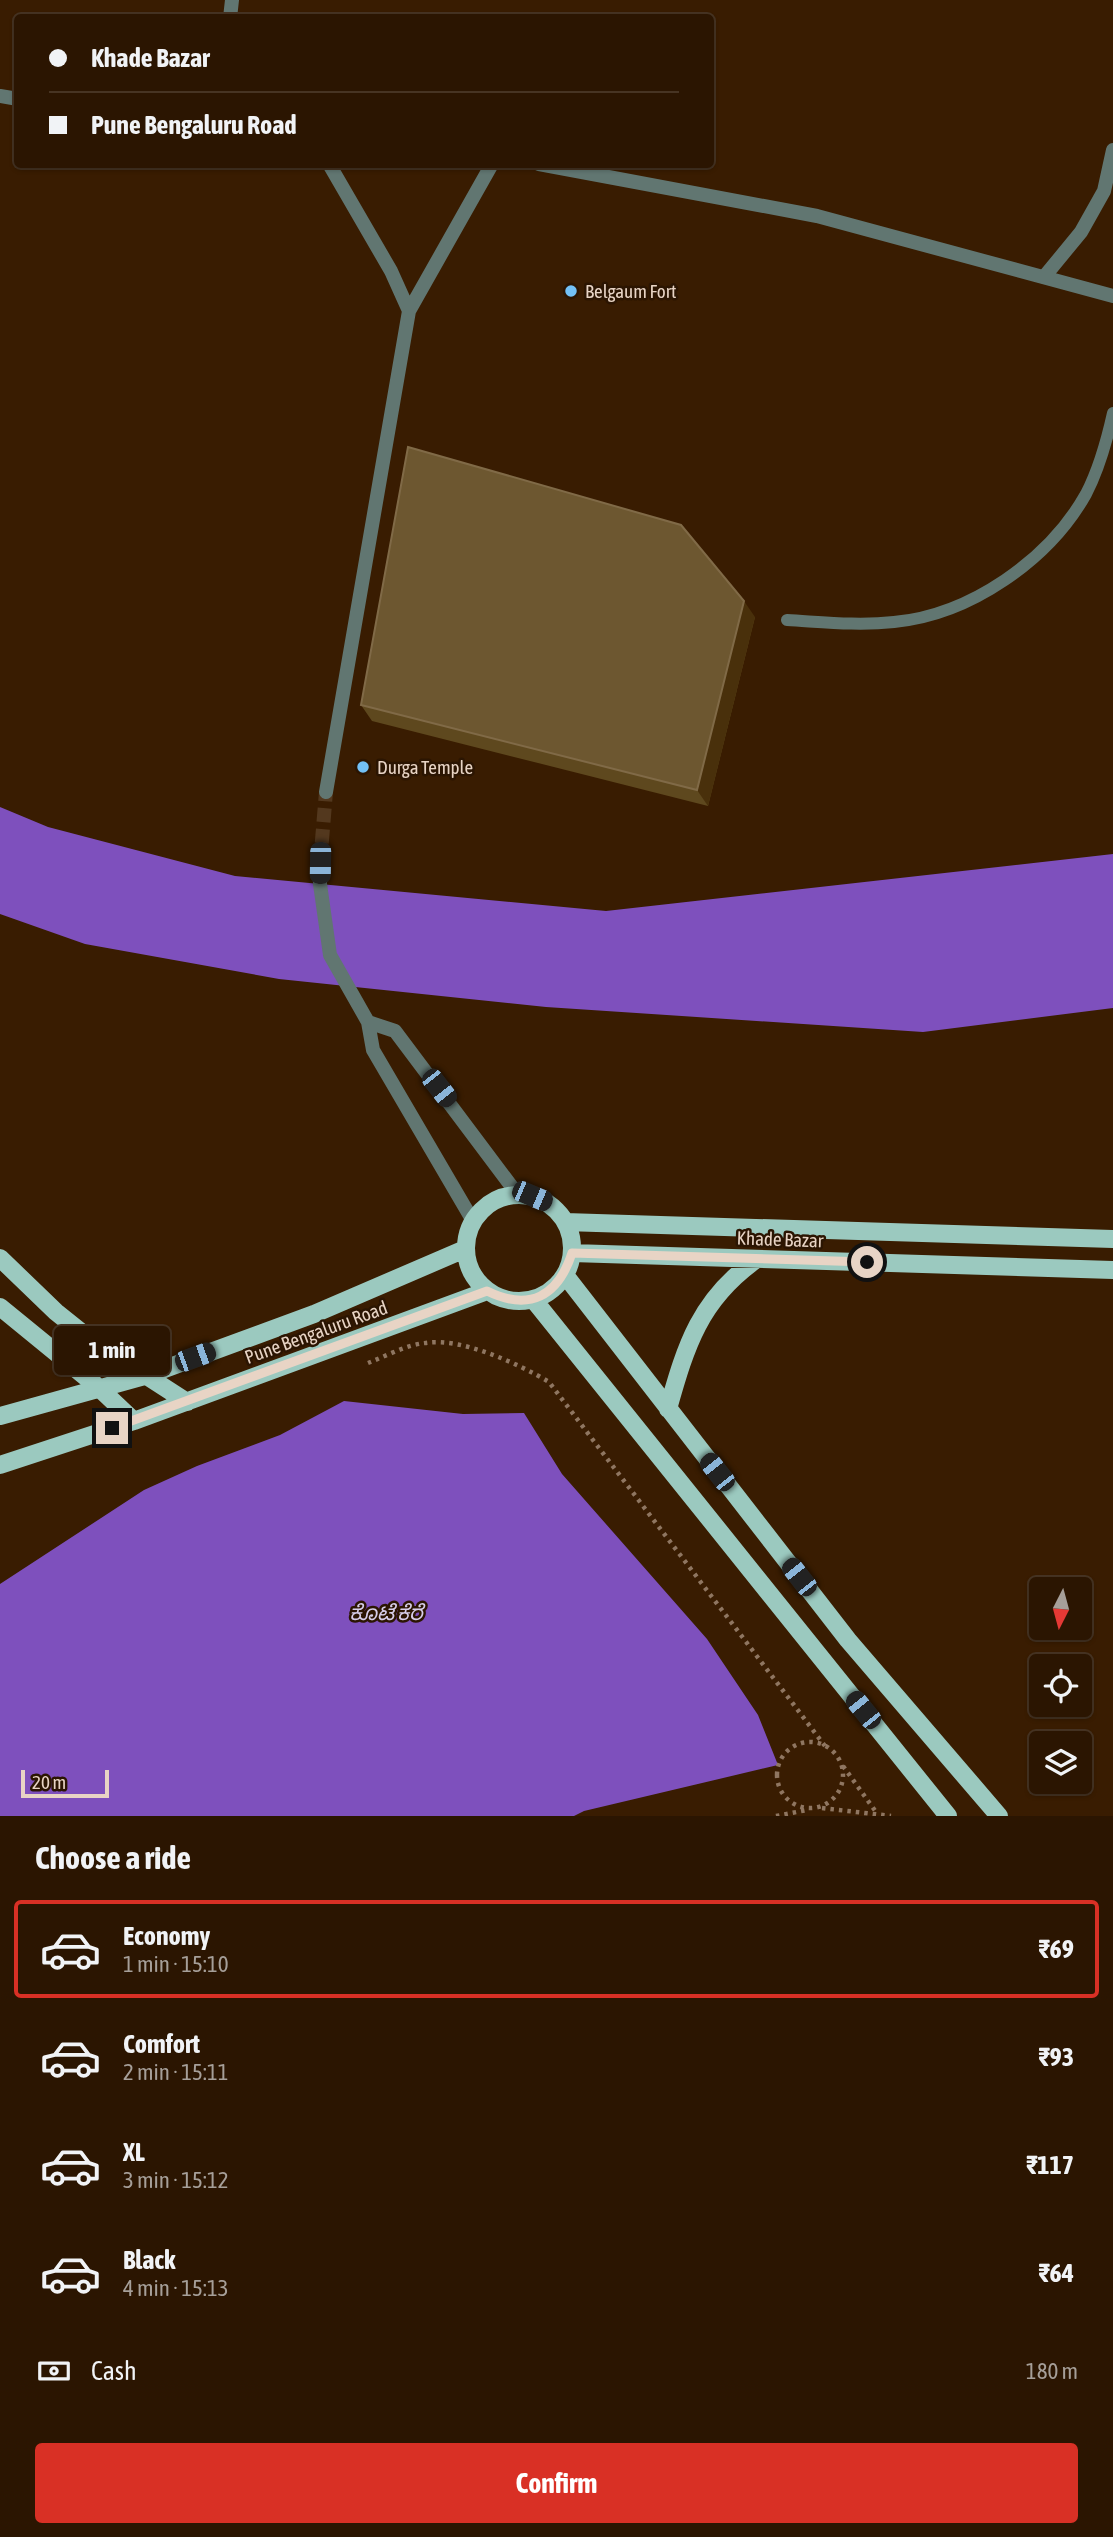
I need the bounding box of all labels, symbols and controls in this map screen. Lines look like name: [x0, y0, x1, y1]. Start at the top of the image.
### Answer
text: Khade Bazar: [91, 43, 210, 73]
text: Pune Bengaluru Road: [91, 110, 297, 140]
place label: Belgaum Fort: [585, 280, 677, 302]
marker: Belgaum Fort: [563, 283, 579, 299]
place label: Durga Temple: [377, 756, 473, 778]
marker: Durga Temple: [355, 759, 371, 775]
car: [310, 842, 331, 884]
car: [418, 1065, 461, 1111]
car: [509, 1178, 556, 1214]
street label: Khade Bazar: [736, 1226, 824, 1252]
route start: [851, 1246, 883, 1278]
street label: Pune Bengaluru Road: [242, 1296, 390, 1368]
callout: 1 min: [54, 1326, 170, 1376]
text: 1 min: [89, 1337, 135, 1363]
car: [172, 1340, 219, 1374]
route end: [96, 1412, 128, 1444]
car: [696, 1449, 739, 1495]
car: [778, 1554, 821, 1600]
north arrow: [1029, 1577, 1092, 1640]
map controls: [1029, 1577, 1092, 1794]
water label: ಕೊಟೆ ಕೆರೆ: [349, 1600, 426, 1624]
button: locate: [1029, 1654, 1092, 1717]
car: [842, 1687, 885, 1733]
button: layers: [1029, 1731, 1092, 1794]
scale bar: [21, 1767, 108, 1799]
text: 20 m: [32, 1771, 66, 1793]
text: Choose a ride: [35, 1839, 191, 1876]
icon: car: [39, 1918, 102, 1981]
text: Economy: [123, 1921, 210, 1951]
text: ₹69: [1038, 1934, 1074, 1964]
text: 1 min · 15:10: [123, 1951, 229, 1977]
icon: car: [39, 2026, 102, 2089]
text: Comfort: [123, 2029, 200, 2059]
text: ₹93: [1038, 2042, 1074, 2072]
text: 2 min · 15:11: [123, 2059, 229, 2085]
icon: car: [39, 2134, 102, 2197]
text: XL: [123, 2137, 145, 2167]
text: ₹117: [1026, 2150, 1074, 2180]
text: 3 min · 15:12: [123, 2167, 229, 2193]
icon: car: [39, 2242, 102, 2305]
text: Black: [123, 2245, 175, 2275]
text: ₹64: [1038, 2258, 1074, 2288]
text: 4 min · 15:13: [123, 2275, 229, 2301]
icon: cash: [35, 2352, 73, 2390]
text: Cash: [91, 2356, 137, 2386]
text: 180 m: [1026, 2358, 1078, 2384]
button: Confirm: [35, 2443, 1078, 2523]

